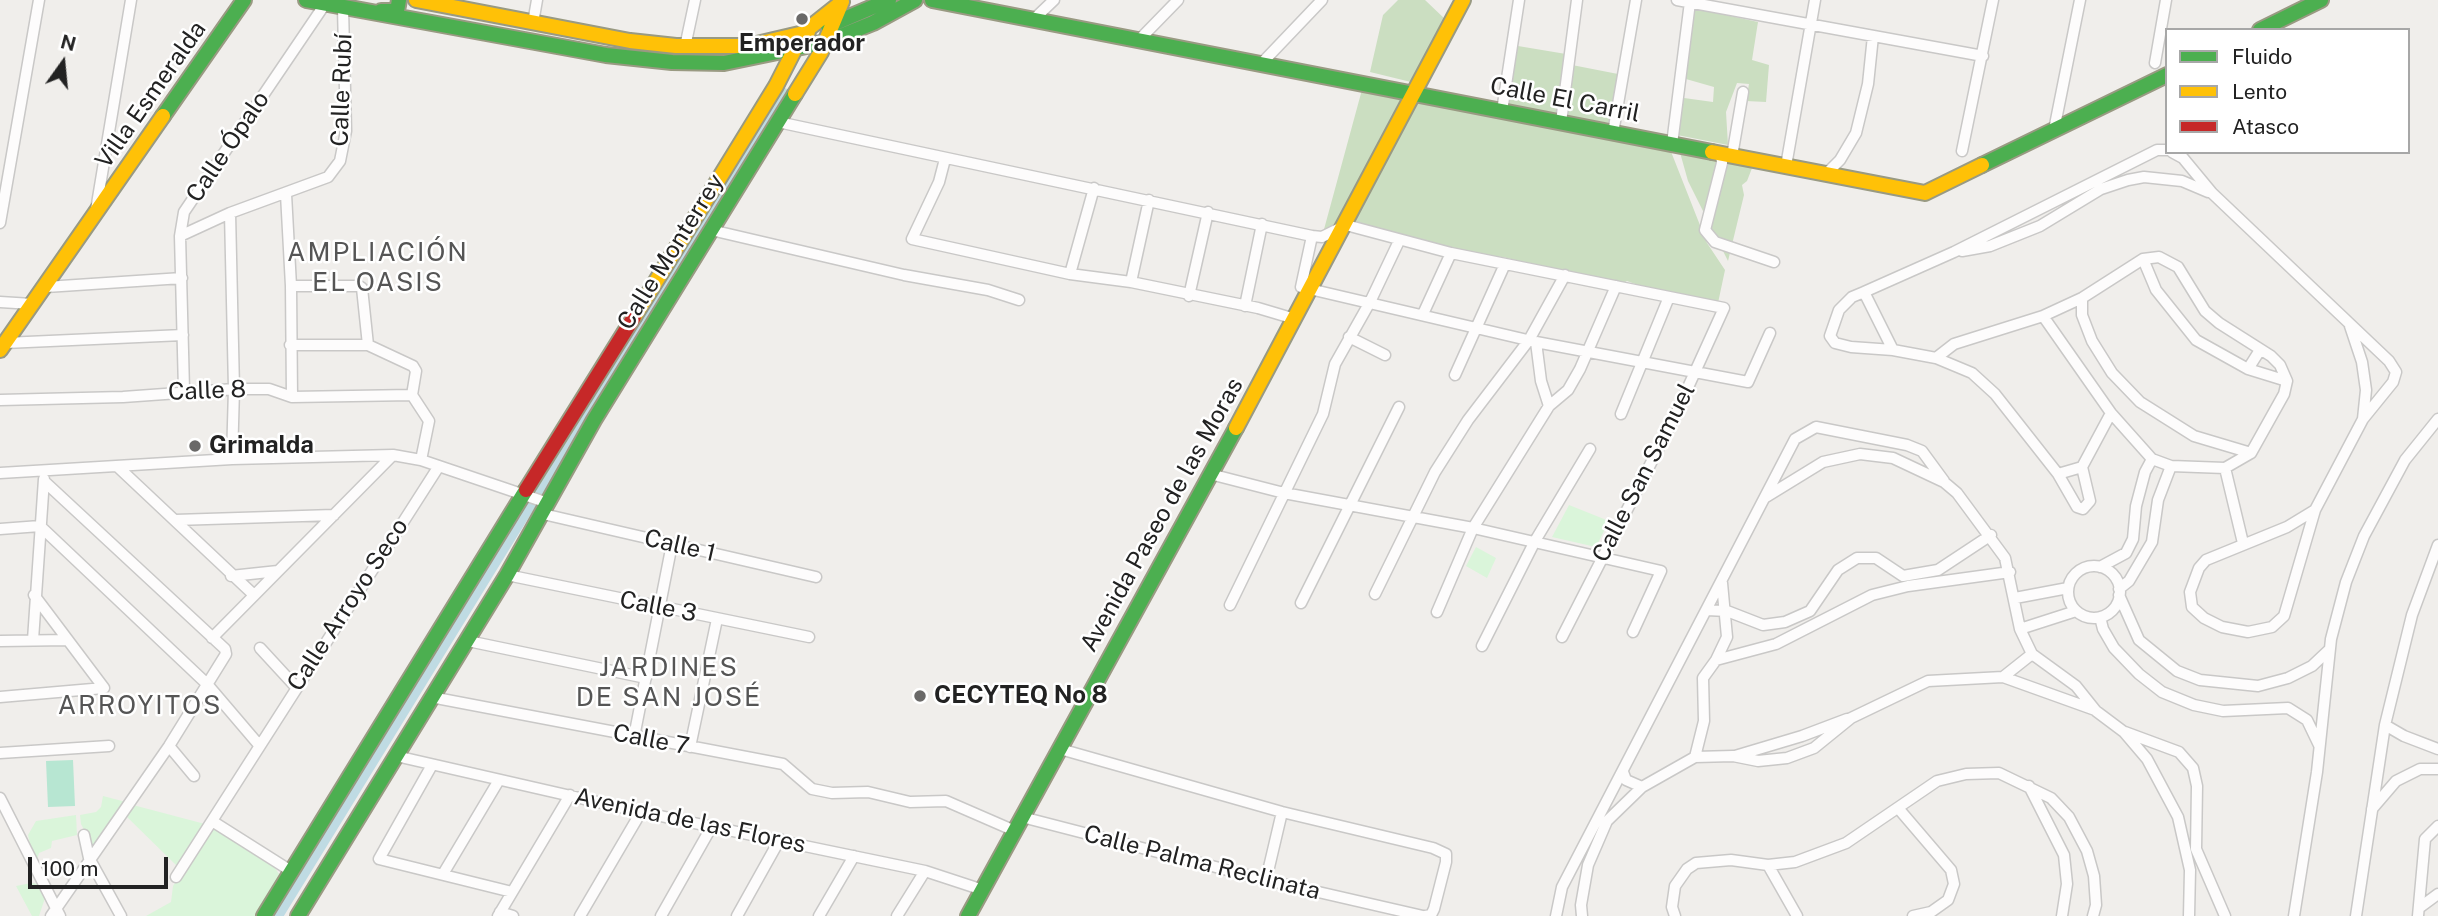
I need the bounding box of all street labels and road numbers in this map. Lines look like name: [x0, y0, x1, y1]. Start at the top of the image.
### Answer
street label: Villa Esmeralda: [90, 16, 212, 174]
street label: Calle Rubí: [326, 33, 358, 147]
street label: Calle El Carril: [1488, 71, 1642, 129]
street label: Calle Ópalo: [180, 86, 276, 208]
street label: Calle Monterrey: [612, 169, 730, 335]
street label: Avenida Paseo de las Moras: [1075, 373, 1249, 657]
street label: Calle 8: [167, 375, 247, 407]
street label: Calle San Samuel: [1587, 379, 1701, 567]
street label: Calle Arroyo Seco: [281, 513, 415, 697]
street label: Calle 1: [641, 524, 719, 568]
street label: Calle 3: [617, 585, 699, 629]
street label: Calle 7: [610, 719, 692, 761]
street label: Avenida de las Flores: [572, 782, 808, 860]
street label: Calle Palma Reclinata: [1081, 820, 1323, 906]

